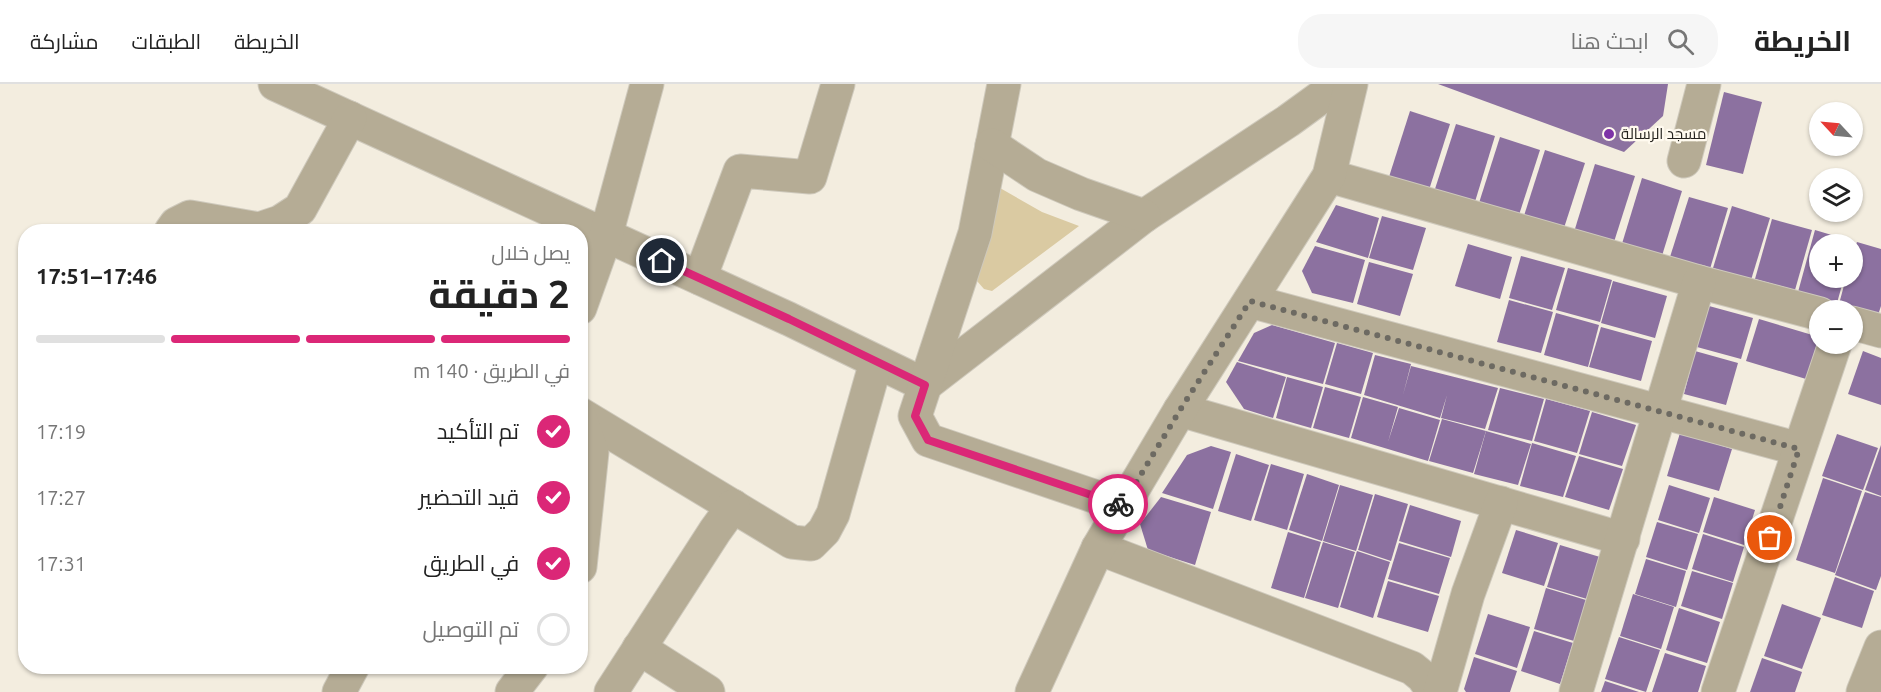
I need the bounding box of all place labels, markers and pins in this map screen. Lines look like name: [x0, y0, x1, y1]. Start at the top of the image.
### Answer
place label: مسجد الرسالة: [1621, 125, 1706, 143]
marker: مسجد الرسالة: [1602, 127, 1616, 141]
pin: [636, 235, 687, 286]
pin: [1744, 512, 1795, 563]

